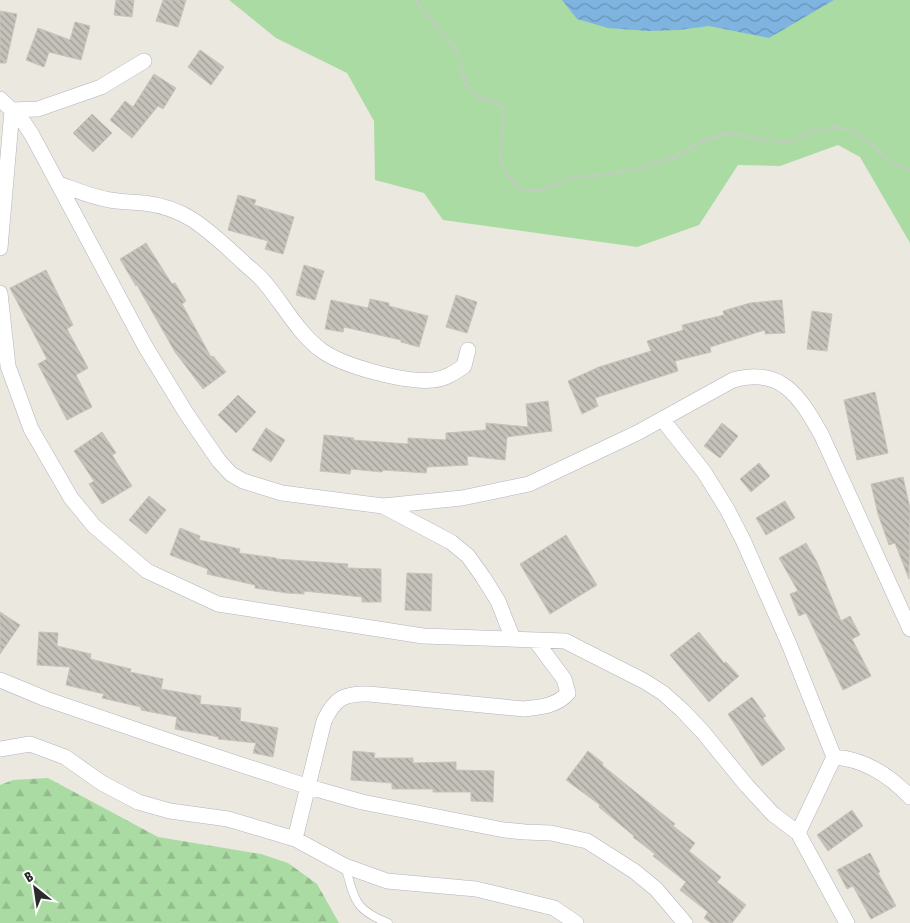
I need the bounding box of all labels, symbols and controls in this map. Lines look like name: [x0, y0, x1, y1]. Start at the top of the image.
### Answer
north arrow: [10, 863, 60, 913]
text: B: [22, 868, 36, 885]

